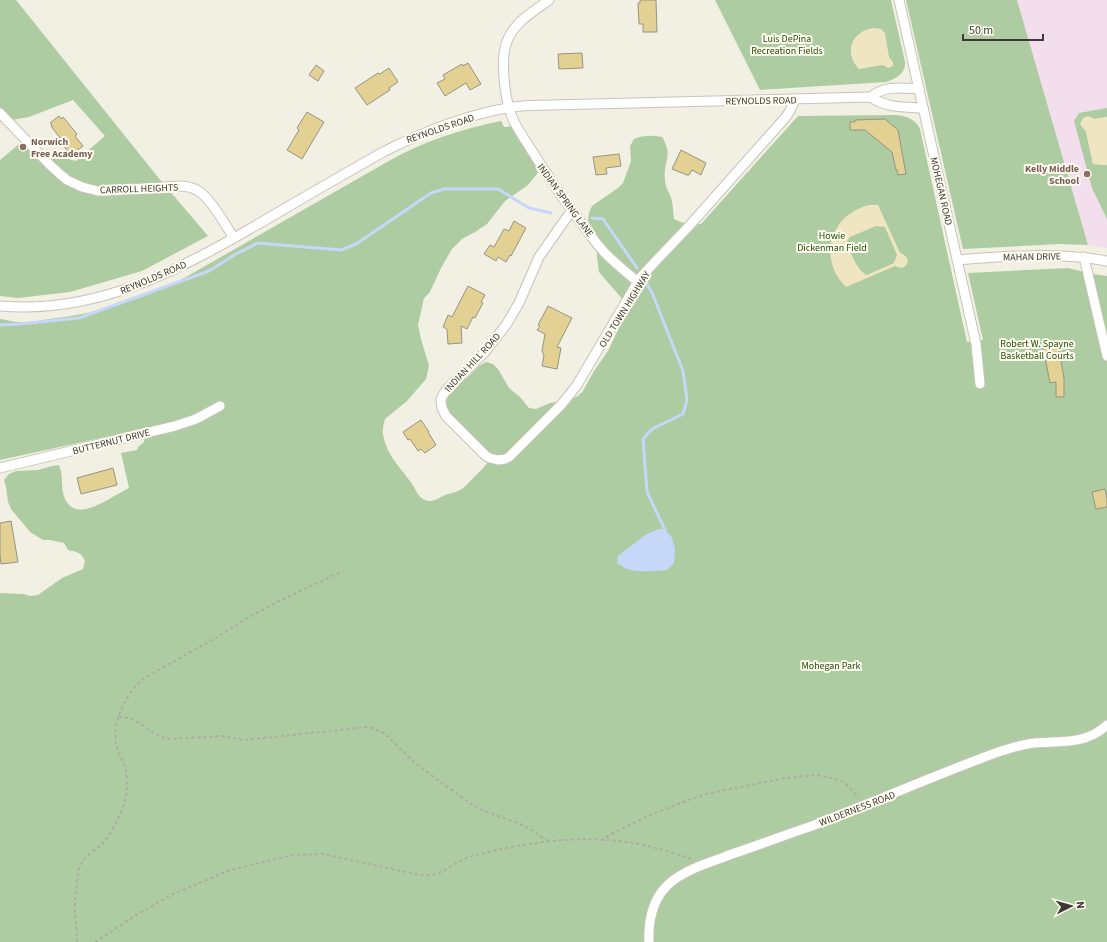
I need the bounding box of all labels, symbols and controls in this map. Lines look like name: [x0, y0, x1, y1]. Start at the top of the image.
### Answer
scale bar: [963, 16, 1043, 42]
text: 50 m: [969, 22, 993, 39]
park label: Luis DePina Recreation Fields: [751, 32, 823, 58]
street label: REYNOLDS ROAD: [725, 93, 797, 109]
street label: REYNOLDS ROAD: [404, 111, 476, 147]
place label: Norwich Free Academy: [31, 135, 93, 161]
marker: Norwich Free Academy: [18, 142, 28, 152]
street label: MOHEGAN ROAD: [926, 156, 956, 227]
street label: INDIAN SPRING LANE: [534, 161, 597, 240]
place label: Kelly Middle School: [1025, 162, 1079, 188]
marker: Kelly Middle School: [1082, 169, 1092, 179]
street label: CARROLL HEIGHTS: [100, 181, 178, 197]
park label: Howie Dickenman Field: [797, 229, 867, 255]
street label: MAHAN DRIVE: [1003, 249, 1061, 265]
street label: REYNOLDS ROAD: [118, 258, 189, 298]
street label: OLD TOWN HIGHWAY: [596, 269, 654, 350]
street label: INDIAN HILL ROAD: [442, 330, 504, 395]
park label: Robert W. Spayne Basketball Courts: [1000, 337, 1074, 363]
street label: BUTTERNUT DRIVE: [71, 426, 151, 458]
park label: Mohegan Park: [801, 659, 861, 673]
street label: WILDERNESS ROAD: [817, 788, 897, 830]
north arrow: [1051, 886, 1091, 926]
text: N: [1073, 901, 1088, 909]

